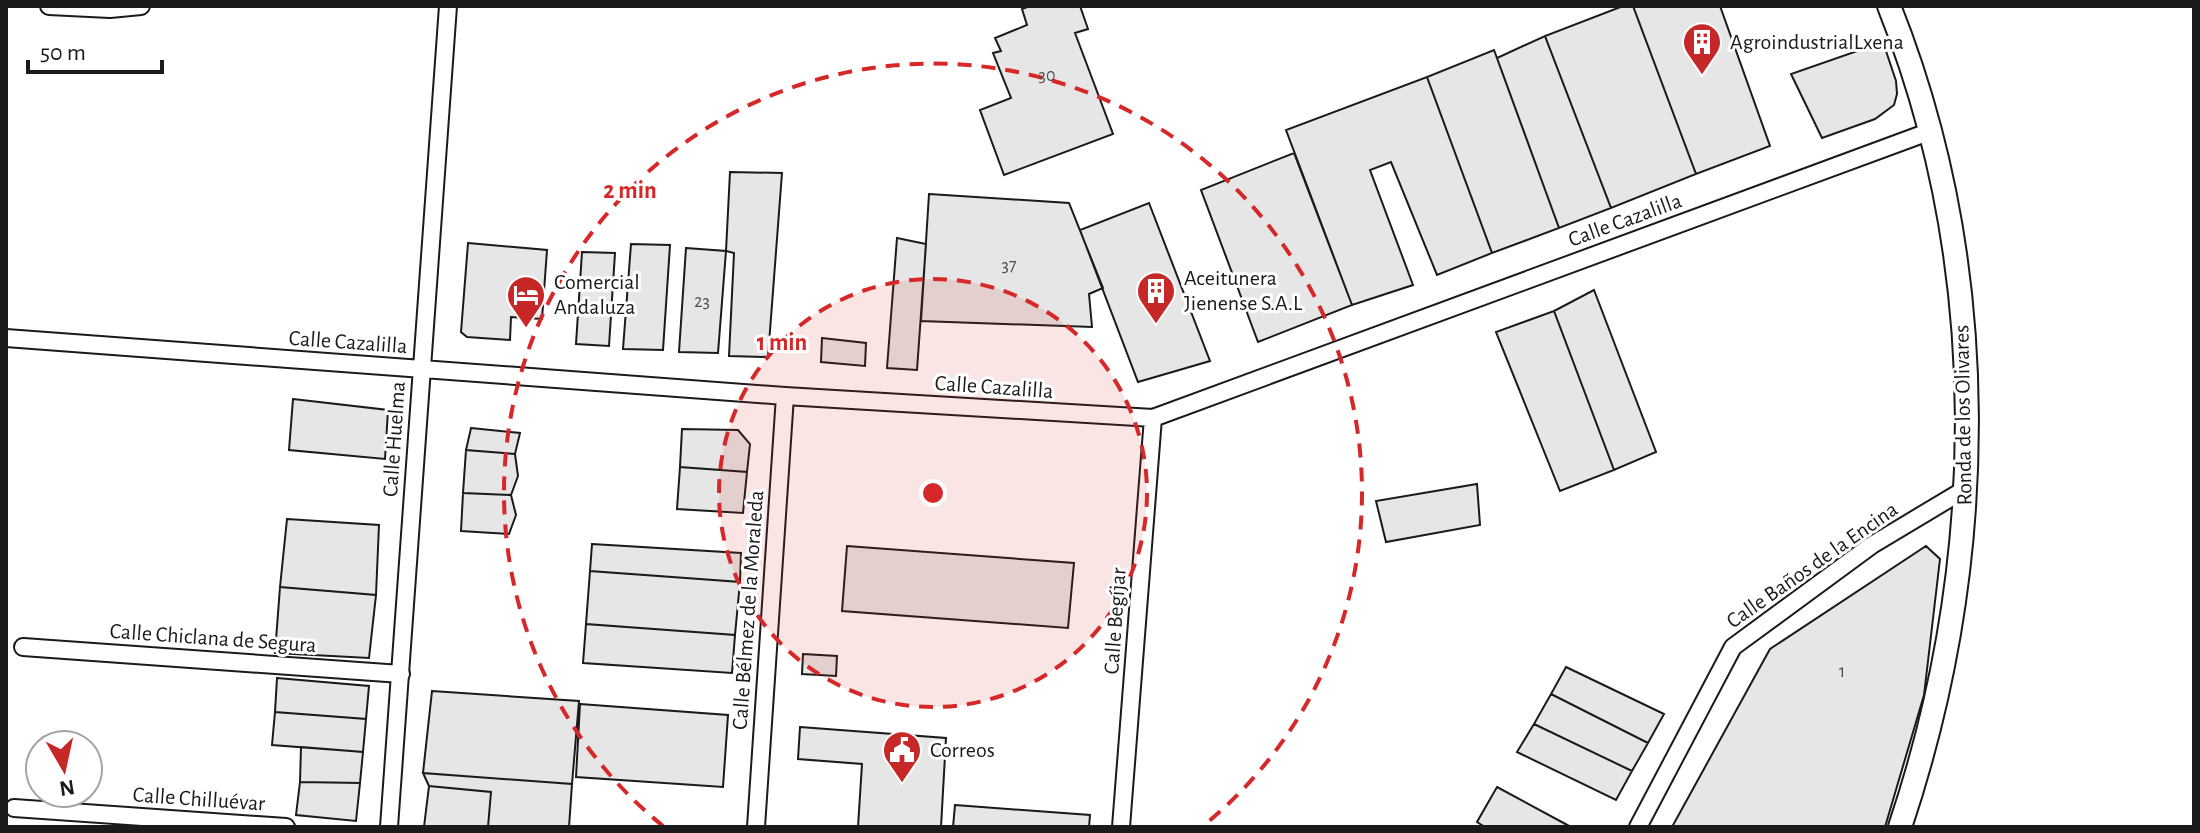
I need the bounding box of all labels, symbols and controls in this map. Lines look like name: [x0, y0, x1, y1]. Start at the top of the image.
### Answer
building icon: AgroindustrialLxena: [1681, 21, 1723, 76]
scale bar: [28, 24, 162, 74]
place label: AgroindustrialLxena: [1730, 31, 1904, 53]
text: 50 m: [40, 41, 86, 65]
house number: 30: [1039, 67, 1055, 85]
text: 2 min: [603, 179, 657, 203]
street label: Calle Cazalilla: [1565, 189, 1685, 251]
house number: 37: [1002, 257, 1016, 275]
place label: Aceitunera Jienense S.A.L: [1184, 267, 1303, 314]
building icon: Aceitunera Jienense S.A.L: [1135, 270, 1177, 325]
place label: Comercial Andaluza: [554, 271, 640, 318]
hotel icon: Comercial Andaluza: [505, 274, 547, 329]
house number: 23: [694, 293, 710, 311]
street label: Ronda de los Olivares: [1950, 324, 1976, 506]
street label: Calle Cazalilla: [288, 327, 408, 357]
text: 1 min: [757, 331, 807, 355]
street label: Calle Cazalilla: [934, 372, 1054, 402]
street label: Calle Huelma: [379, 381, 409, 497]
centre of rings: [919, 479, 947, 507]
street label: Calle Bélmez de la Moraleda: [729, 490, 767, 730]
street label: Calle Baños de la Encina: [1722, 498, 1902, 632]
street label: Calle Begíjar: [1100, 567, 1130, 675]
street label: Calle Chiclana de Segura: [109, 620, 317, 656]
house number: 1: [1839, 663, 1845, 681]
north arrow: [24, 729, 104, 809]
public building icon: Correos: [881, 729, 923, 784]
place label: Correos: [930, 739, 995, 761]
text: N: [58, 776, 76, 800]
street label: Calle Chilluévar: [132, 783, 266, 815]

